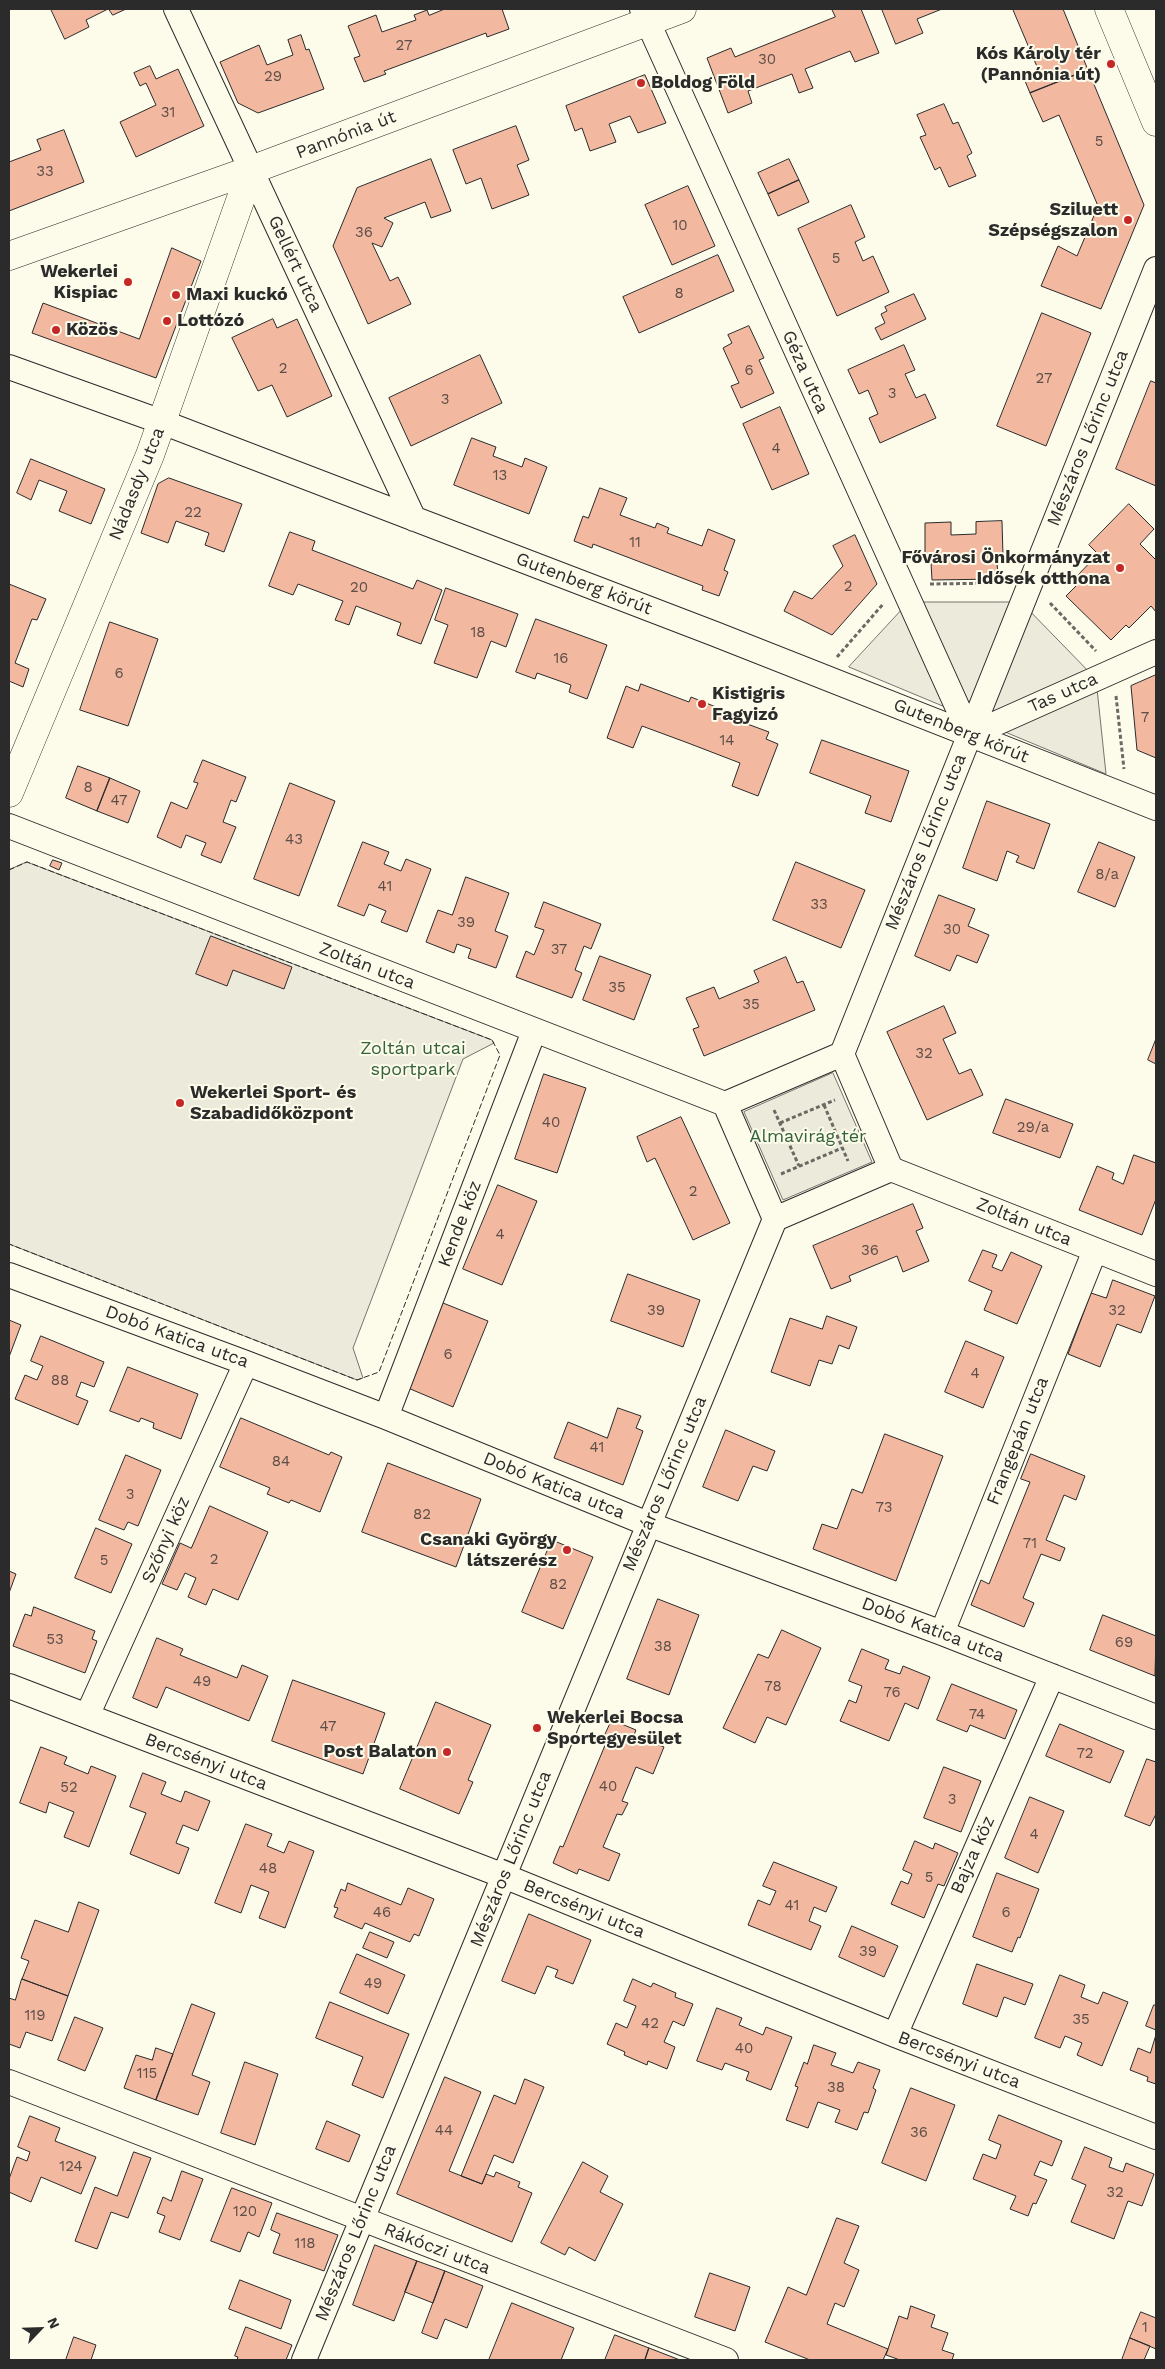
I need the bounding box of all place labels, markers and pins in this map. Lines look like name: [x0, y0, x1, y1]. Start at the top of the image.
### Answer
place label: Kós Károly tér (Pannónia út): [976, 43, 1101, 86]
marker: Kós Károly tér (Pannónia út): [1105, 58, 1117, 70]
place label: Boldog Föld: [651, 72, 755, 94]
marker: Boldog Föld: [635, 77, 647, 89]
place label: Sziluett Szépségszalon: [988, 199, 1118, 242]
marker: Sziluett Szépségszalon: [1122, 214, 1134, 226]
place label: Wekerlei Kispiac: [40, 261, 118, 304]
marker: Wekerlei Kispiac: [122, 276, 134, 288]
place label: Maxi kuckó: [186, 284, 288, 306]
marker: Maxi kuckó: [170, 289, 182, 301]
place label: Lottózó: [177, 310, 244, 332]
marker: Lottózó: [161, 315, 173, 327]
place label: Közös: [66, 319, 118, 341]
marker: Közös: [50, 324, 62, 336]
place label: Fővárosi Önkormányzat Idősek otthona: [901, 547, 1110, 590]
marker: Fővárosi Önkormányzat Idősek otthona: [1114, 562, 1126, 574]
place label: Kistigris Fagyizó: [712, 683, 785, 726]
marker: Kistigris Fagyizó: [696, 698, 708, 710]
place label: Wekerlei Sport- és Szabadidőközpont: [190, 1082, 356, 1124]
marker: Wekerlei Sport- és Szabadidőközpont: [174, 1097, 186, 1109]
place label: Csanaki György látszerész: [420, 1529, 557, 1572]
marker: Csanaki György látszerész: [561, 1544, 573, 1556]
place label: Wekerlei Bocsa Sportegyesület: [547, 1707, 683, 1750]
marker: Wekerlei Bocsa Sportegyesület: [531, 1722, 543, 1734]
place label: Post Balaton: [323, 1741, 437, 1763]
marker: Post Balaton: [441, 1746, 453, 1758]

